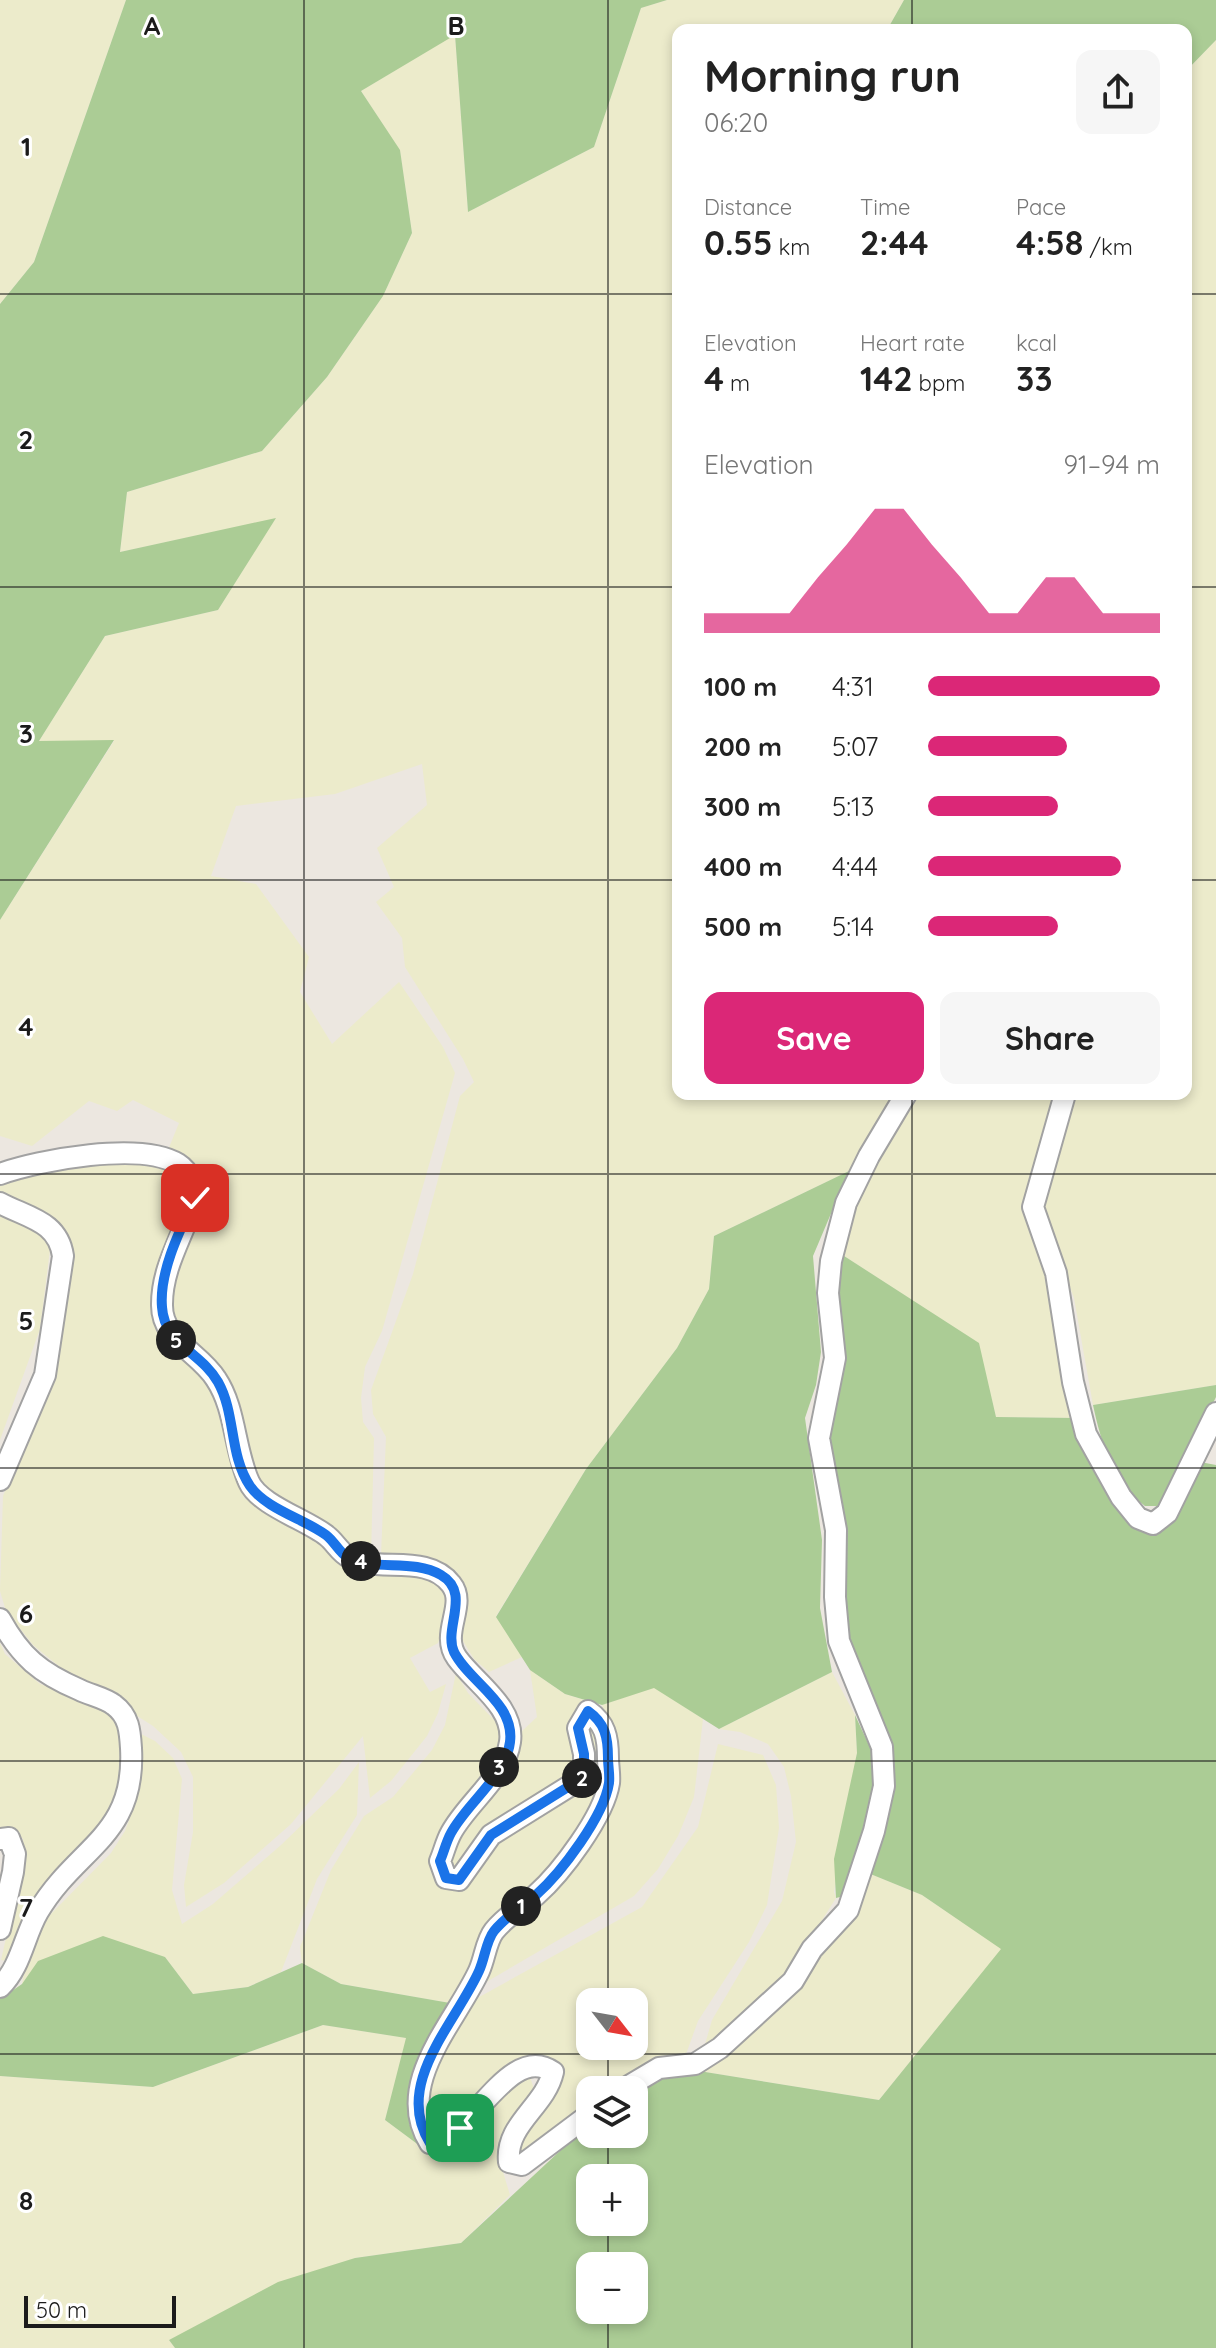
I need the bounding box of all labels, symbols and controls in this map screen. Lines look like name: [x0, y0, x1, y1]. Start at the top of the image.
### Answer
text: A: [144, 9, 161, 42]
text: B: [447, 9, 465, 42]
text: Morning run: [704, 48, 961, 103]
button: share: [1076, 50, 1160, 134]
text: 06:20: [704, 106, 768, 139]
text: 1: [21, 130, 31, 163]
text: Distance: [704, 193, 792, 221]
text: Time: [860, 193, 911, 221]
text: Pace: [1016, 193, 1066, 221]
text: 0.55: [704, 221, 773, 264]
text: 2:44: [860, 221, 929, 264]
text: 4:58: [1016, 221, 1084, 264]
text: km: [773, 233, 810, 261]
text: /km: [1084, 233, 1133, 261]
text: Elevation: [704, 329, 797, 357]
text: Heart rate: [860, 329, 965, 357]
text: kcal: [1016, 329, 1057, 357]
text: 4: [704, 357, 724, 400]
text: 142: [860, 357, 913, 400]
text: 33: [1016, 357, 1053, 400]
text: m: [724, 369, 750, 397]
text: bpm: [913, 369, 965, 397]
text: 2: [19, 423, 33, 456]
text: Elevation: [704, 448, 814, 481]
text: 91–94 m: [1063, 448, 1160, 481]
text: 100 m: [704, 670, 777, 703]
text: 4:31: [832, 670, 874, 703]
text: 3: [19, 717, 33, 750]
text: 200 m: [704, 730, 782, 763]
text: 5:07: [832, 730, 878, 763]
text: 300 m: [704, 790, 781, 823]
text: 5:13: [832, 790, 874, 823]
text: 400 m: [704, 850, 782, 883]
text: 4:44: [832, 850, 878, 883]
text: 500 m: [704, 910, 782, 943]
text: 5:14: [832, 910, 874, 943]
button: Save: [704, 992, 924, 1084]
button: Share: [940, 992, 1160, 1084]
text: 4: [18, 1010, 34, 1043]
pin: [161, 1164, 229, 1232]
icon: check: [173, 1176, 217, 1220]
text: 5: [19, 1304, 33, 1337]
pin: 5: [156, 1320, 196, 1360]
text: 5: [170, 1326, 182, 1354]
pin: 4: [341, 1541, 381, 1581]
text: 4: [355, 1547, 367, 1575]
text: 6: [19, 1597, 33, 1630]
pin: 3: [479, 1747, 519, 1787]
text: 3: [493, 1753, 505, 1781]
pin: 2: [562, 1758, 602, 1798]
text: 2: [576, 1764, 588, 1792]
pin: 1: [501, 1886, 541, 1926]
text: 7: [19, 1891, 33, 1924]
text: 1: [517, 1892, 525, 1920]
north arrow: [576, 1988, 648, 2060]
map controls: [576, 1988, 648, 2324]
button: layers: [576, 2076, 648, 2148]
pin: [426, 2094, 494, 2162]
icon: arrive: [438, 2106, 482, 2150]
button: +: [576, 2164, 648, 2236]
text: 8: [19, 2184, 33, 2217]
button: −: [576, 2252, 648, 2324]
scale bar: [24, 2292, 176, 2328]
text: 50 m: [36, 2296, 87, 2324]

